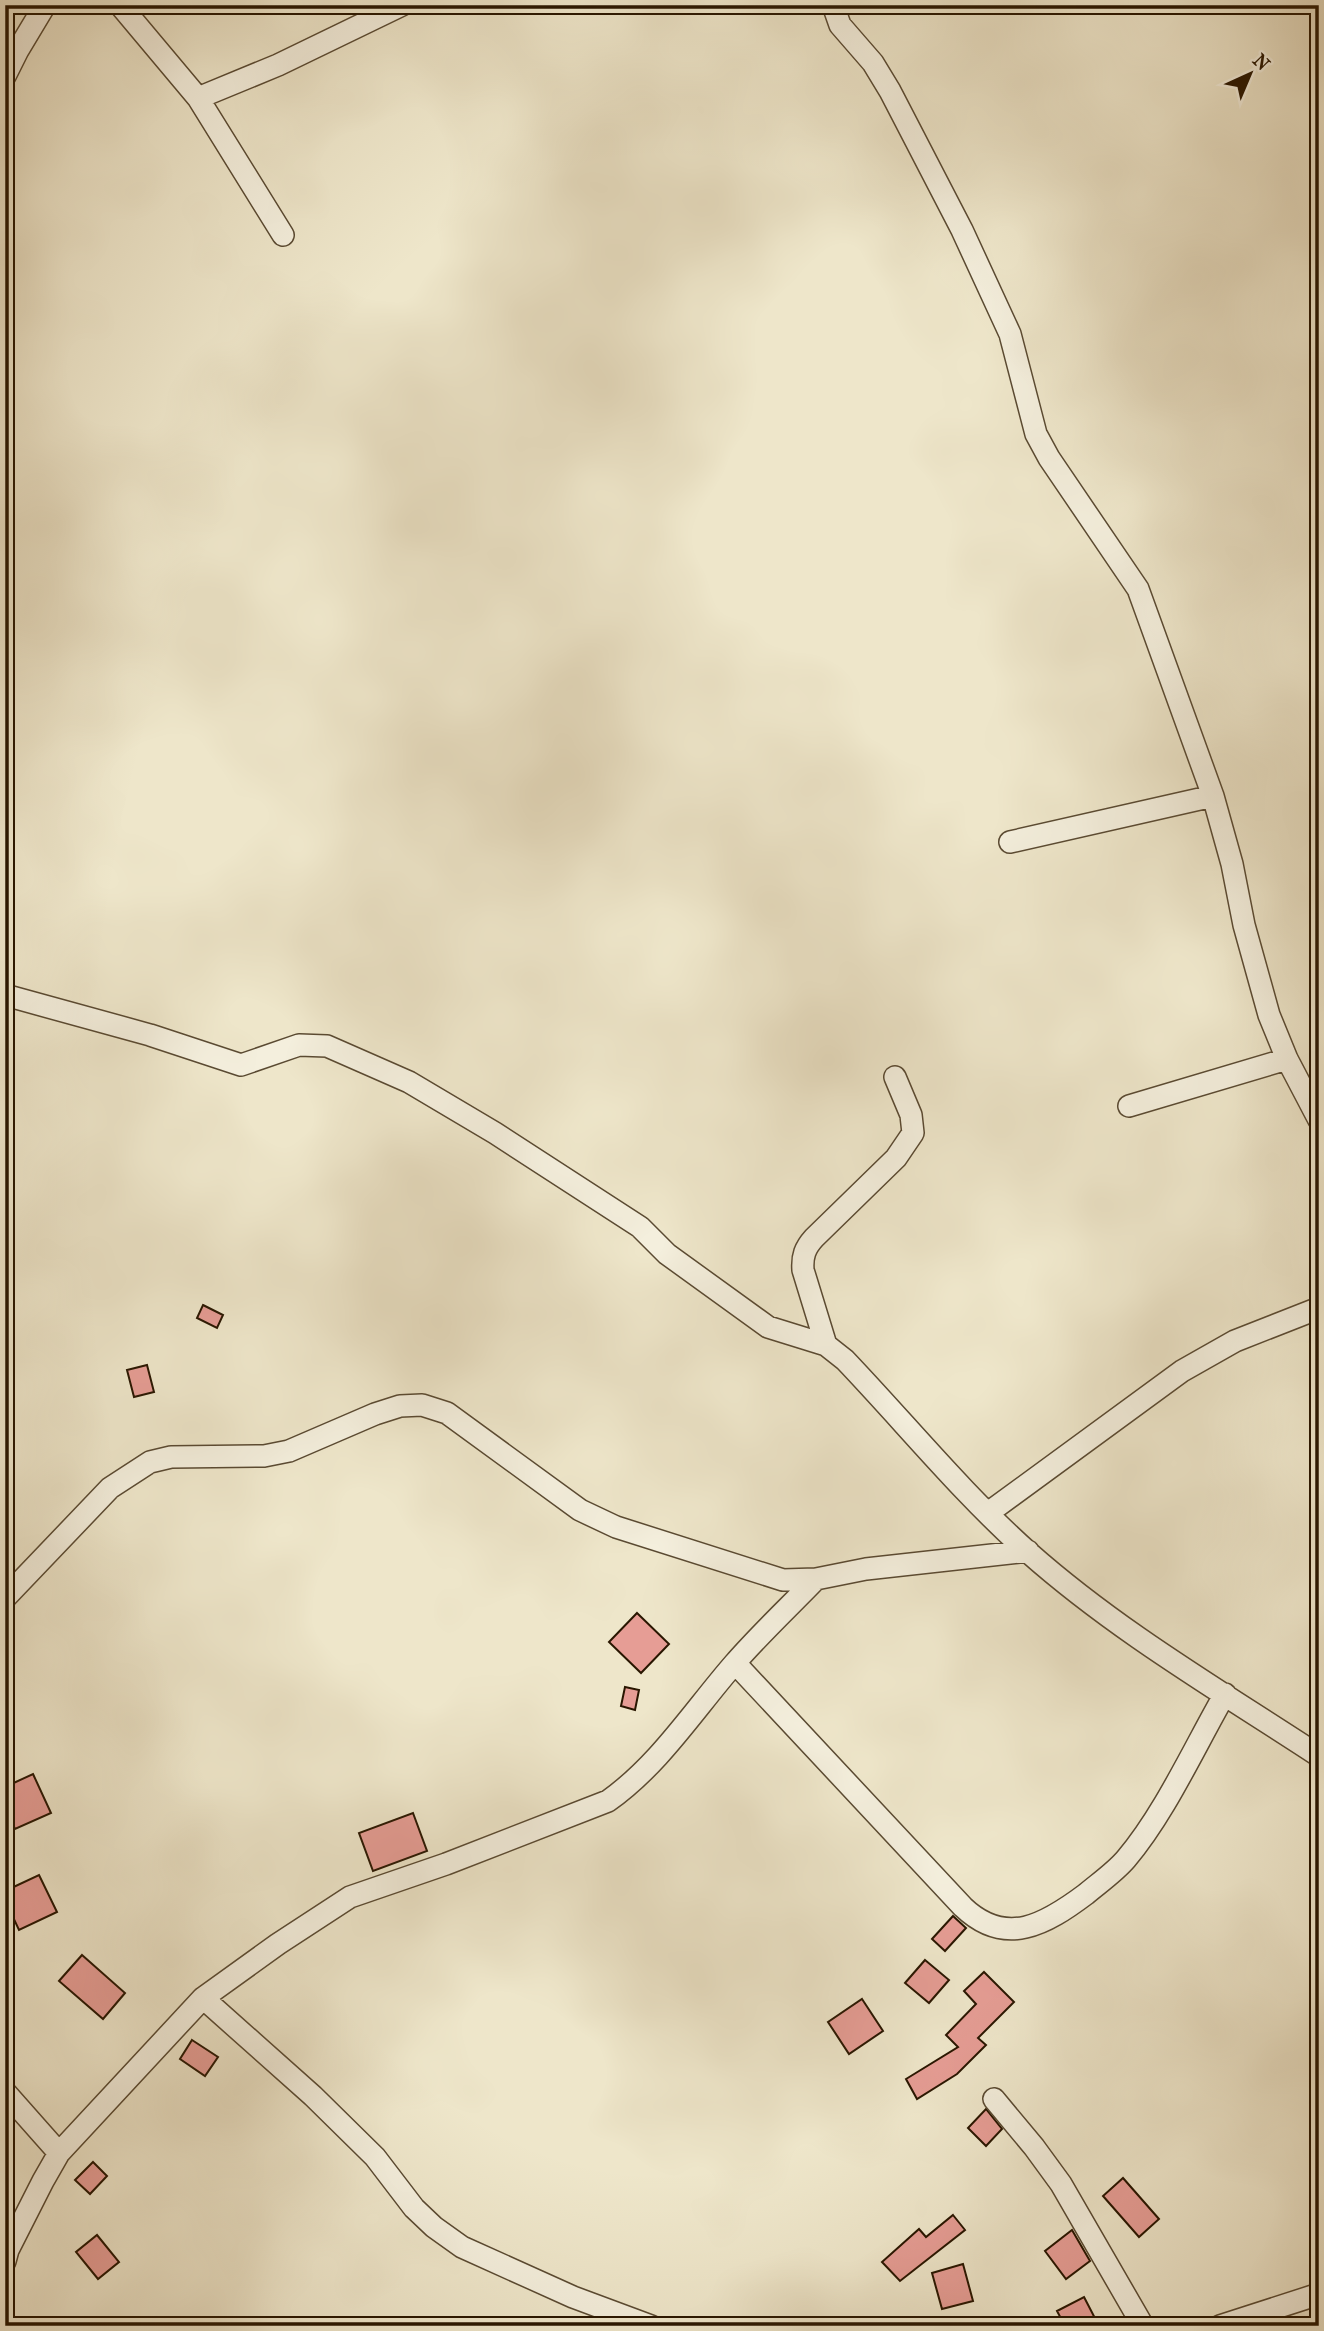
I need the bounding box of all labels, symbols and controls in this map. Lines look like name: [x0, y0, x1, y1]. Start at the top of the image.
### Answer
north arrow: [1216, 38, 1286, 108]
text: N: [1248, 50, 1274, 76]

